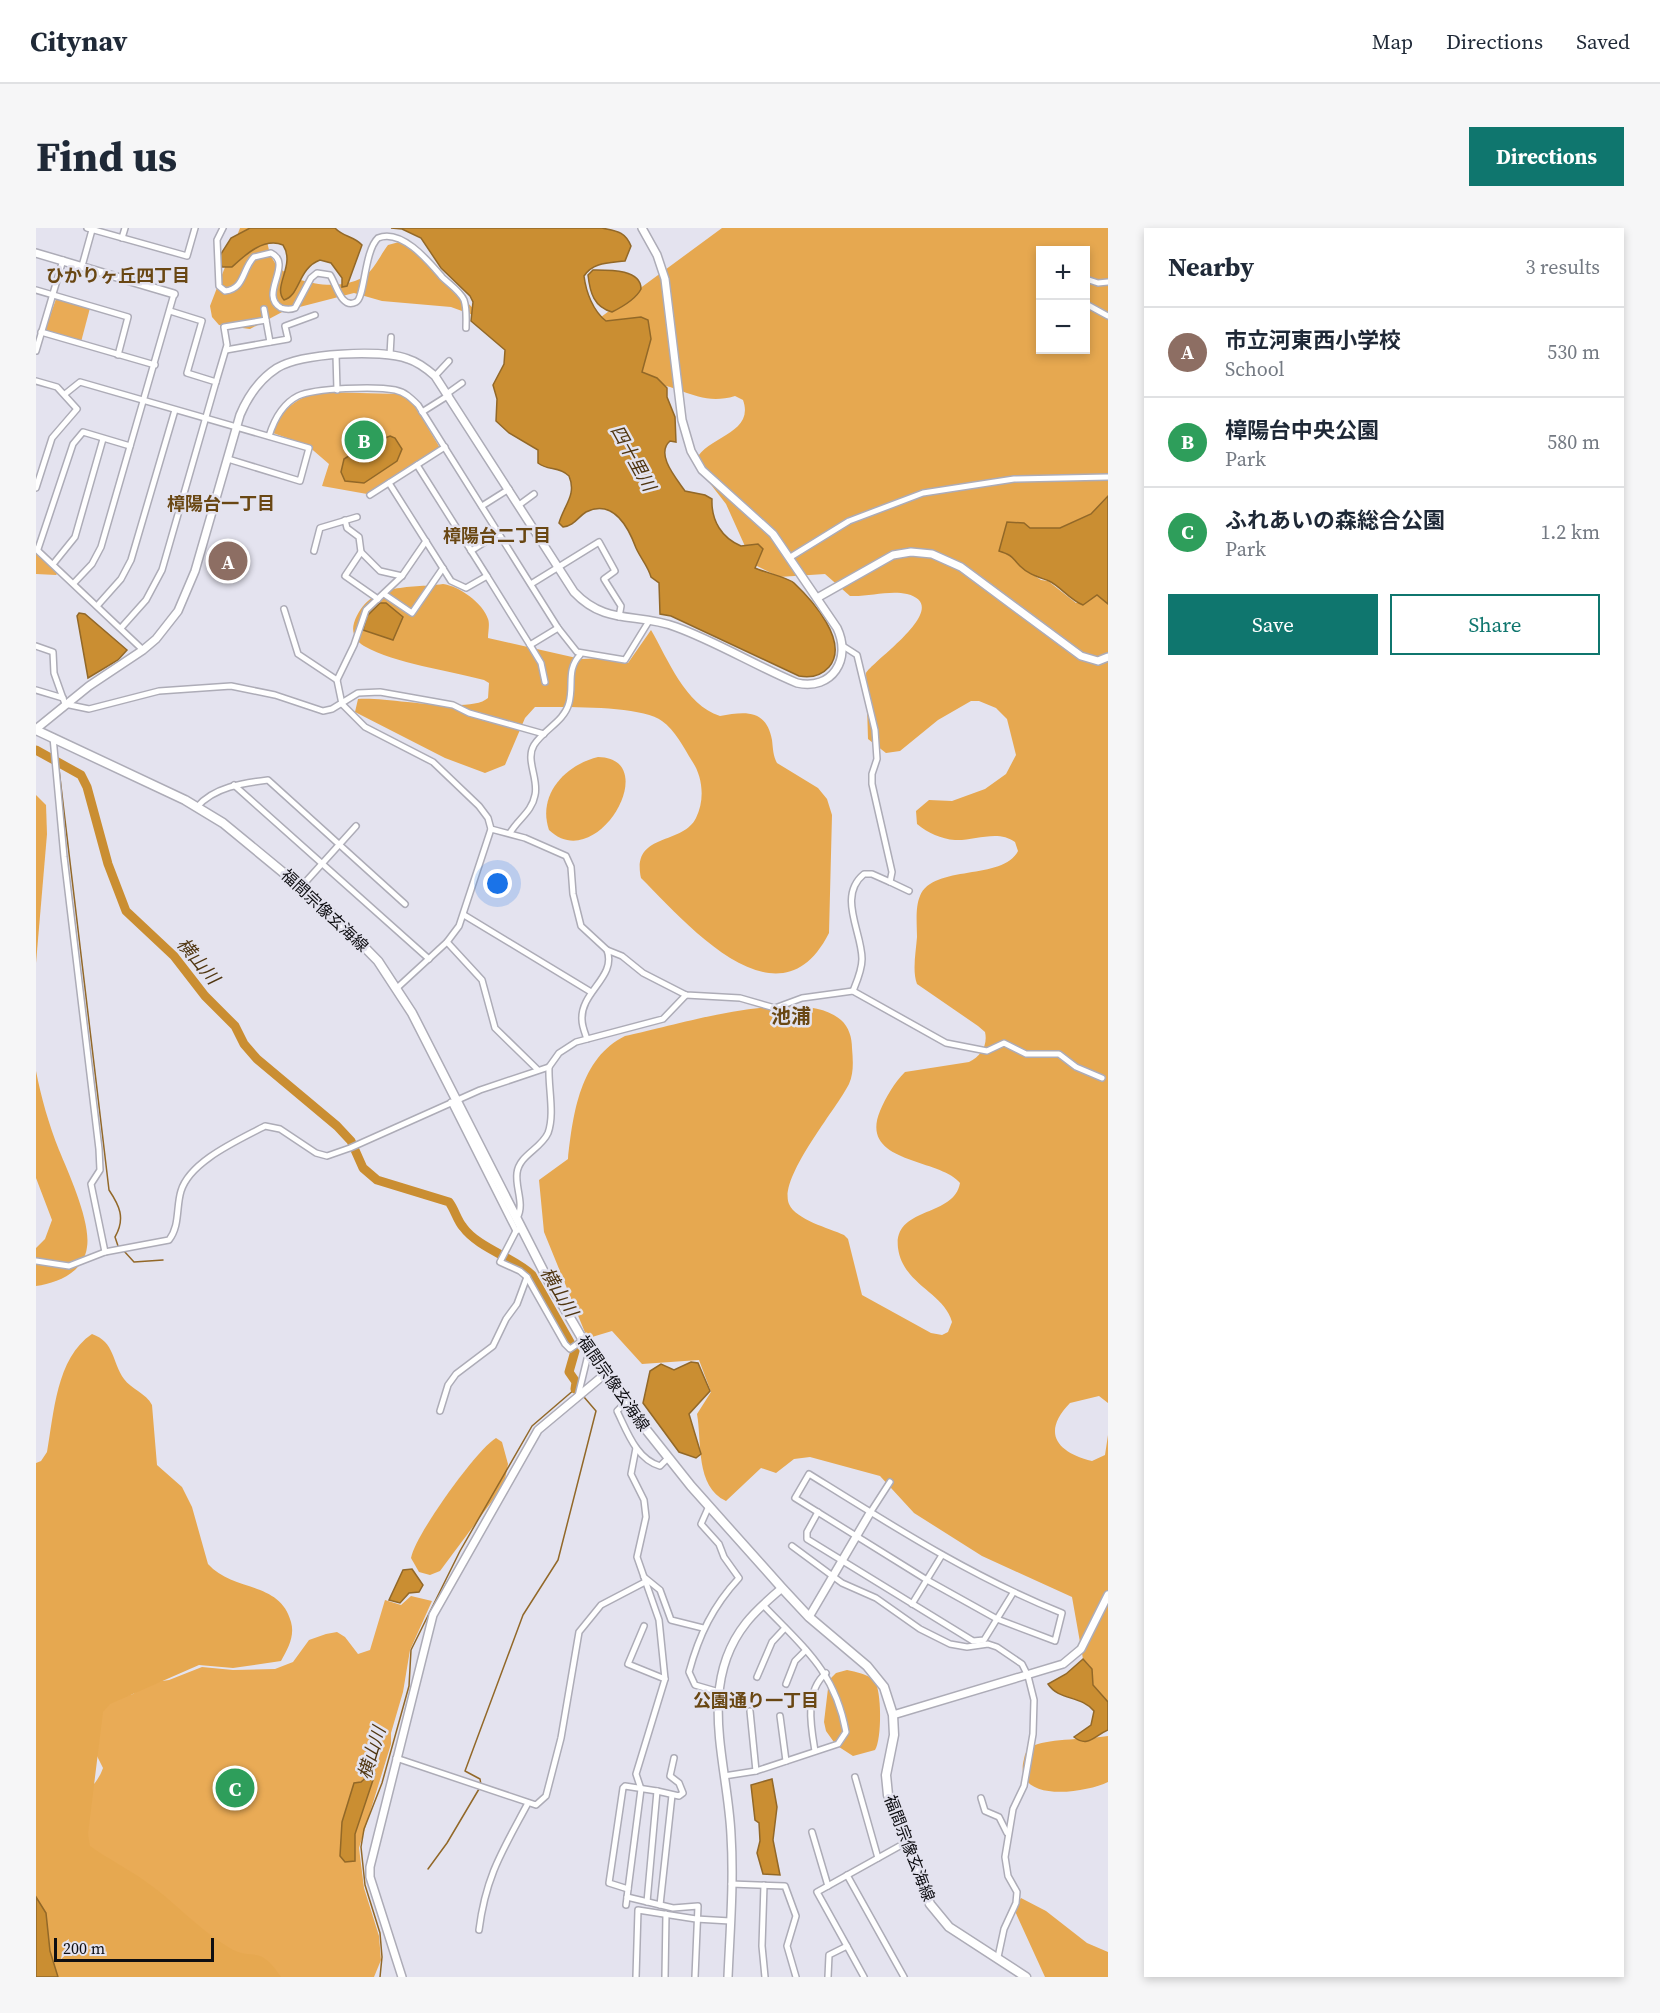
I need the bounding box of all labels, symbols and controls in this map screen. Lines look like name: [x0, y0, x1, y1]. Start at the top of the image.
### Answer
text: Citynav: [30, 22, 127, 60]
text: Map: [1372, 27, 1413, 56]
text: Directions: [1446, 27, 1543, 56]
text: Saved: [1576, 27, 1630, 56]
text: Find us: [36, 127, 177, 185]
button: Directions: [1469, 127, 1624, 186]
map controls: [1036, 246, 1090, 354]
button: +: [1036, 246, 1090, 300]
text: Nearby: [1168, 249, 1254, 285]
text: 3 results: [1525, 253, 1600, 281]
district label: ひかりヶ丘四丁目: [46, 263, 190, 288]
button: −: [1036, 300, 1090, 354]
text: 市立河東西小学校: [1225, 325, 1401, 355]
text: A: [1181, 338, 1194, 366]
text: 530 m: [1547, 338, 1600, 366]
text: School: [1225, 355, 1285, 383]
text: 樟陽台中央公園: [1225, 415, 1379, 445]
pin: B: [344, 418, 384, 462]
water label: 四十里川: [605, 420, 663, 497]
text: B: [1181, 428, 1194, 456]
text: 580 m: [1547, 428, 1600, 456]
text: Park: [1225, 445, 1266, 473]
district label: 樟陽台一丁目: [167, 491, 275, 516]
text: ふれあいの森総合公園: [1225, 505, 1445, 535]
text: C: [1181, 518, 1194, 546]
text: 1.2 km: [1540, 518, 1600, 546]
district label: 樟陽台二丁目: [443, 523, 551, 548]
text: Park: [1225, 535, 1266, 563]
pin: A: [208, 538, 248, 584]
button: Save: [1168, 594, 1378, 655]
button: Share: [1390, 594, 1600, 655]
street label: 福間宗像玄海線: [277, 864, 373, 956]
your location: [483, 869, 512, 898]
water label: 横山川: [171, 932, 227, 991]
district label: 池浦: [771, 1002, 811, 1030]
water label: 横山川: [535, 1262, 585, 1323]
street label: 福間宗像玄海線: [573, 1331, 655, 1435]
district label: 公園通り一丁目: [693, 1688, 819, 1713]
water label: 横山川: [352, 1721, 392, 1782]
pin: C: [216, 1766, 254, 1810]
street label: 福間宗像玄海線: [880, 1792, 940, 1904]
scale bar: [54, 1935, 214, 1962]
text: 200 m: [63, 1937, 105, 1959]

